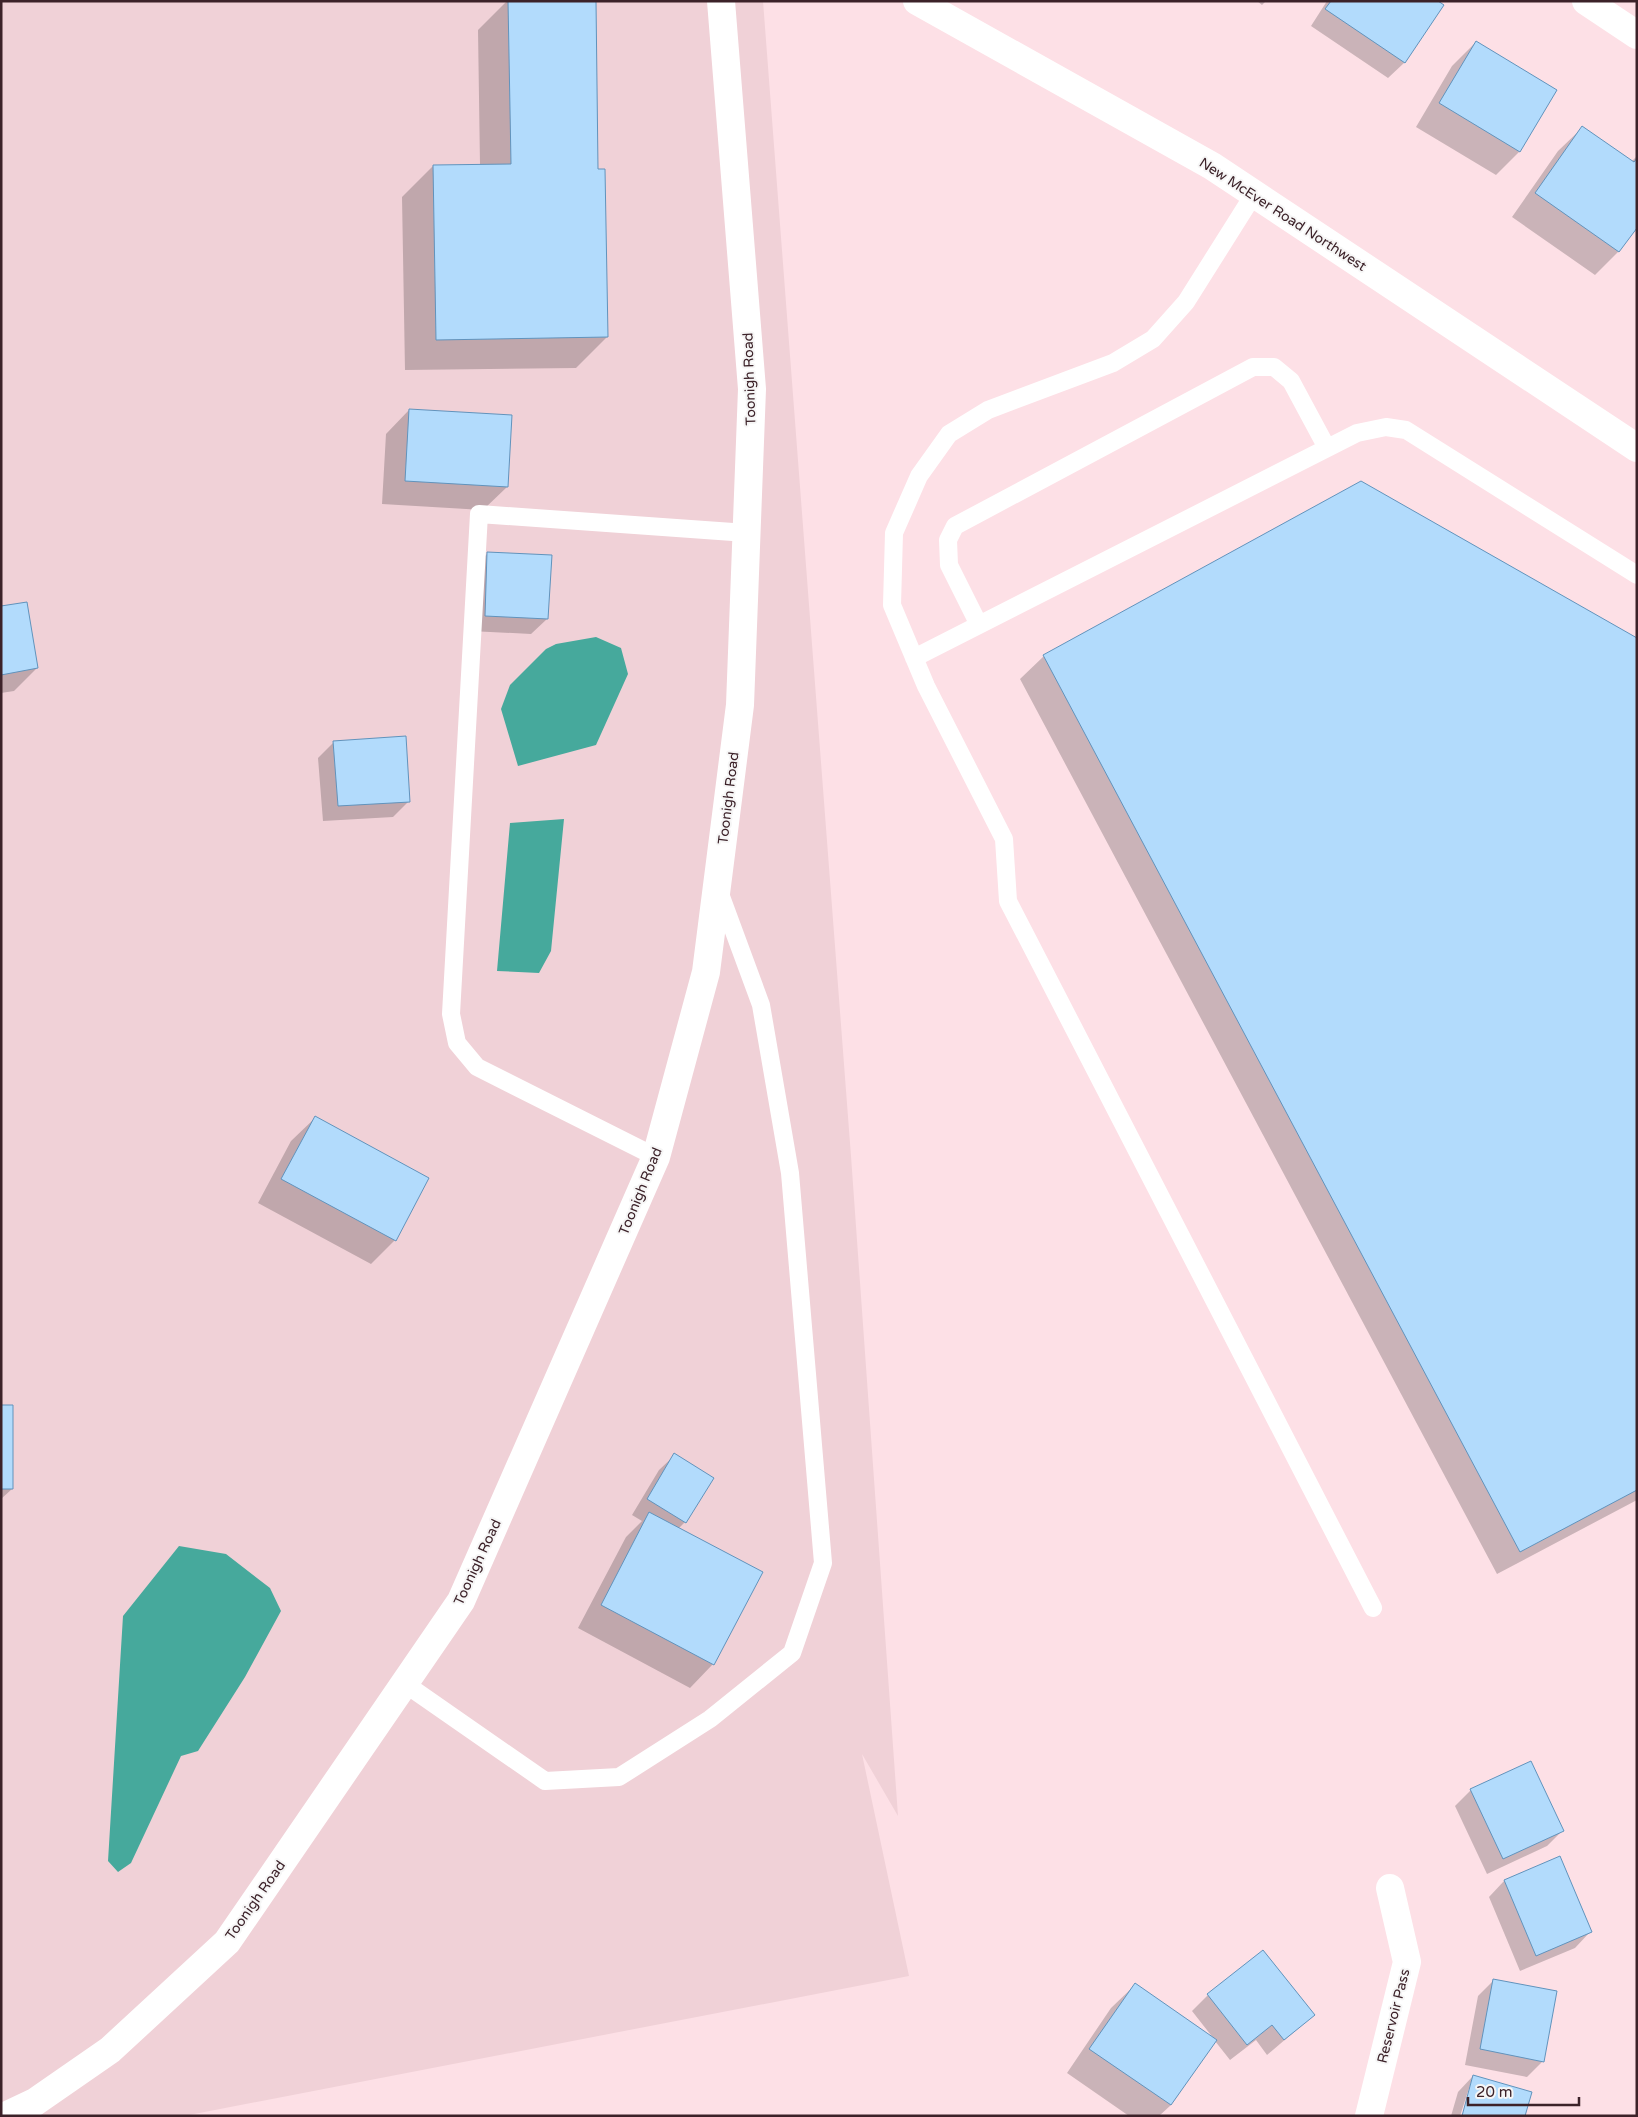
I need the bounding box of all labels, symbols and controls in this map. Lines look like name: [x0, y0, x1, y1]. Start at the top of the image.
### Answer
street label: New McEver Road Northwest: [1196, 154, 1370, 275]
street label: Toonigh Road: [739, 332, 760, 426]
street label: Toonigh Road: [714, 751, 743, 845]
street label: Toonigh Road: [615, 1145, 666, 1237]
street label: Toonigh Road: [450, 1517, 505, 1608]
street label: Toonigh Road: [222, 1857, 289, 1943]
street label: Reservoir Pass: [1374, 1967, 1413, 2065]
scale bar: [1468, 2074, 1579, 2106]
text: 20 m: [1476, 2083, 1513, 2101]

